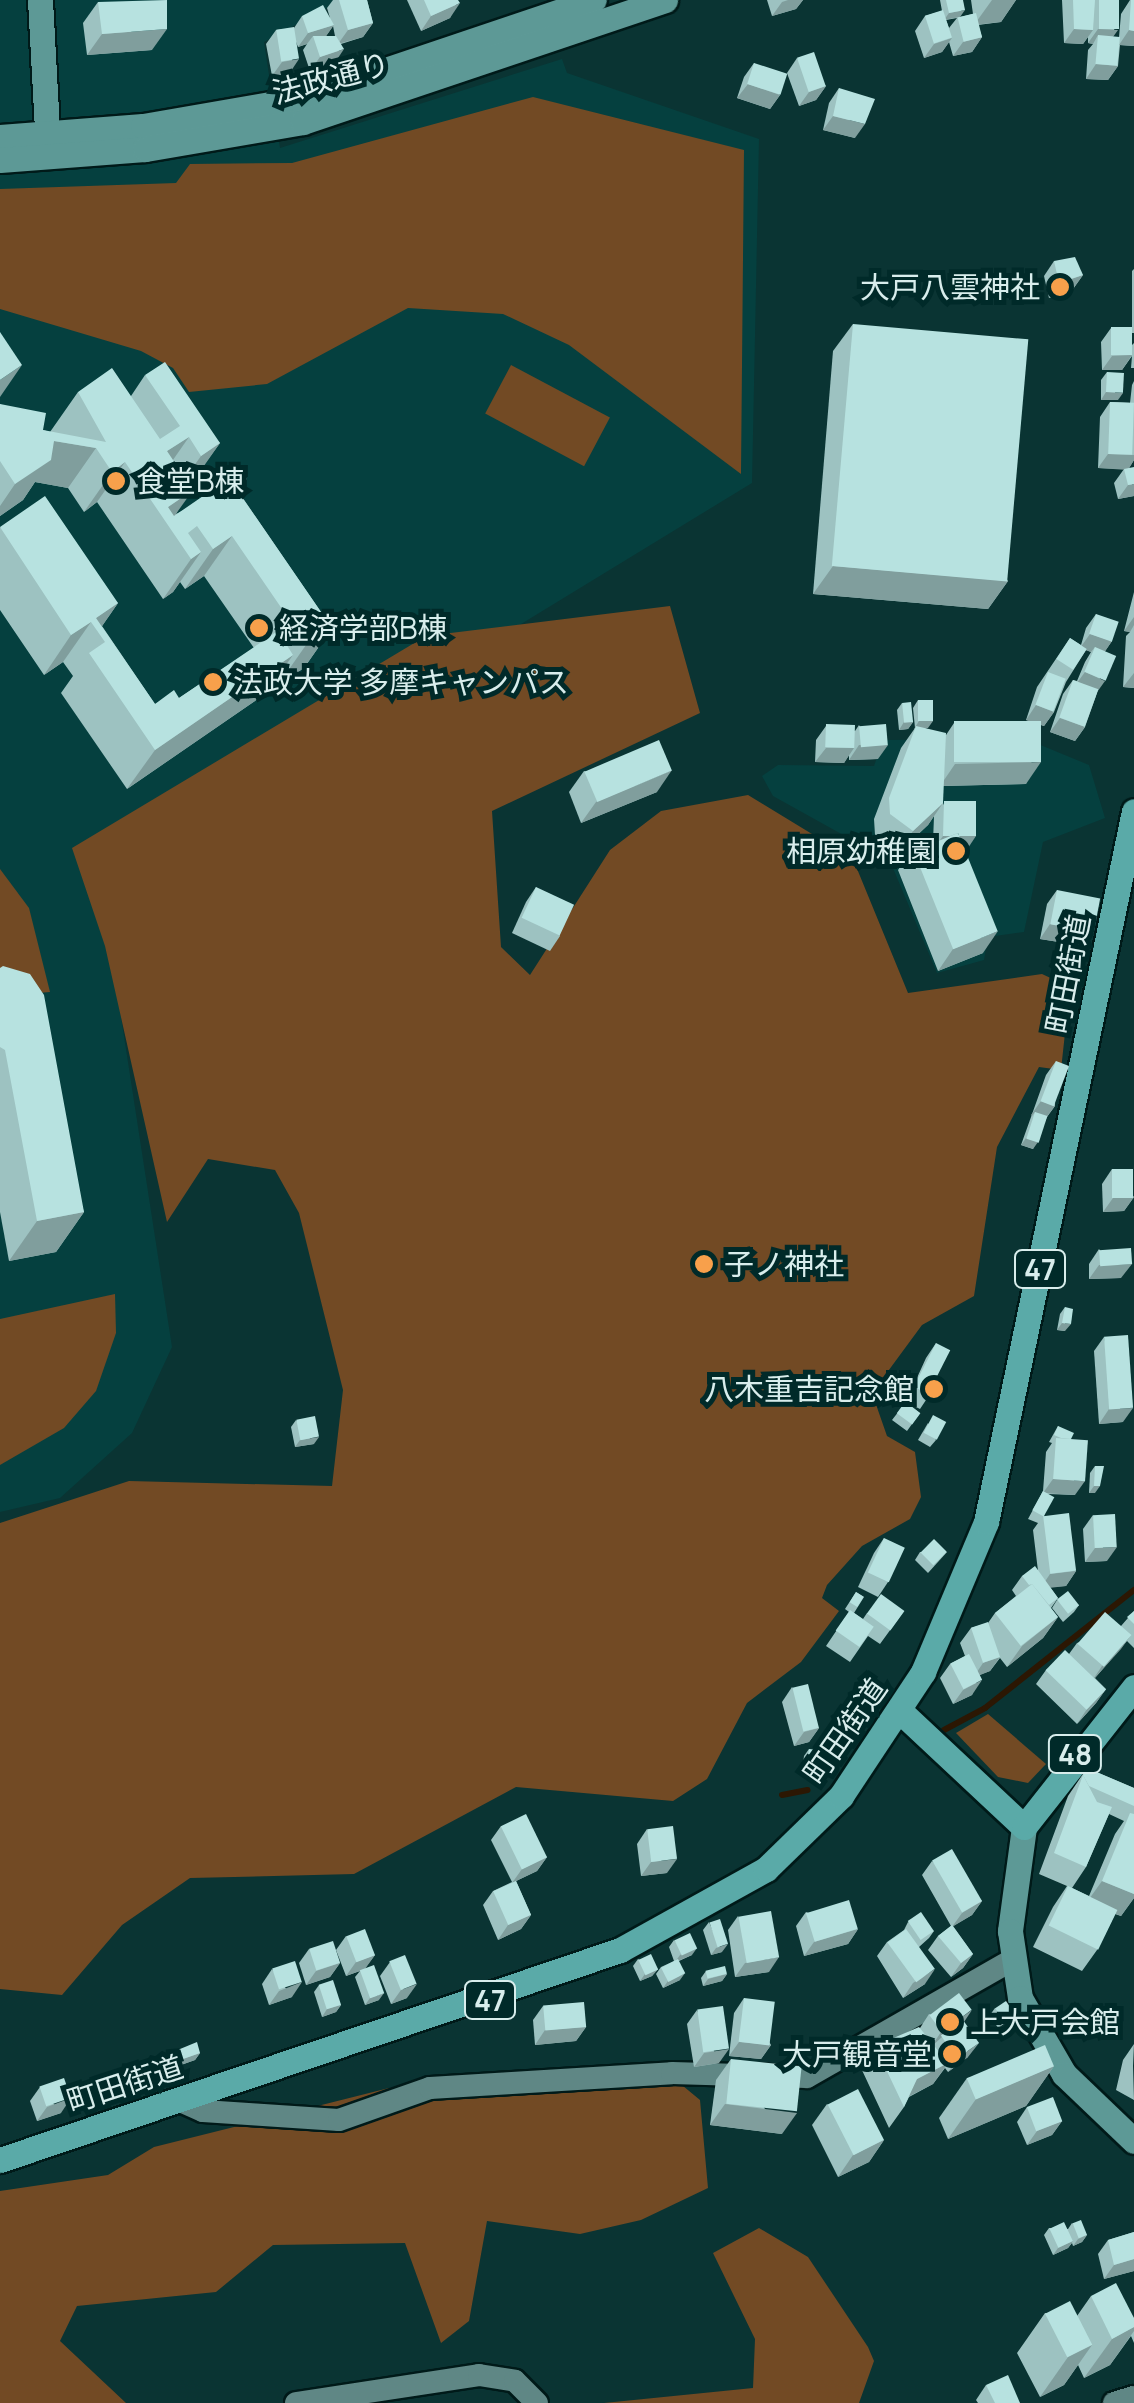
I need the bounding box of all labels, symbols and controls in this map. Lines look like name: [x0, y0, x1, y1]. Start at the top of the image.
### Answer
street label: 法政通り: [268, 45, 394, 111]
place label: 大戸八雲神社: [860, 269, 1040, 305]
marker: 大戸八雲神社: [1049, 276, 1071, 298]
place label: 食堂B棟: [136, 463, 244, 499]
marker: 食堂B棟: [105, 470, 127, 492]
place label: 経済学部B棟: [279, 610, 447, 646]
marker: 経済学部B棟: [248, 617, 270, 639]
place label: 法政大学 多摩キャンパス: [233, 664, 569, 700]
marker: 法政大学 多摩キャンパス: [202, 671, 224, 693]
place label: 相原幼稚園: [786, 833, 936, 869]
marker: 相原幼稚園: [945, 840, 967, 862]
street label: 町田街道: [1039, 912, 1097, 1036]
place label: 子ノ神社: [724, 1246, 844, 1282]
road number: 47: [1012, 1246, 1068, 1292]
marker: 子ノ神社: [693, 1253, 715, 1275]
place label: 八木重吉記念館: [704, 1371, 914, 1407]
marker: 八木重吉記念館: [923, 1378, 945, 1400]
street label: 町田街道: [796, 1672, 894, 1790]
road number: 48: [1048, 1731, 1102, 1777]
road number: 47: [462, 1977, 518, 2023]
place label: 上大戸会館: [970, 2004, 1120, 2040]
marker: 上大戸会館: [939, 2011, 961, 2033]
place label: 大戸観音堂: [782, 2036, 932, 2072]
marker: 大戸観音堂: [941, 2043, 963, 2065]
street label: 町田街道: [62, 2048, 188, 2120]

